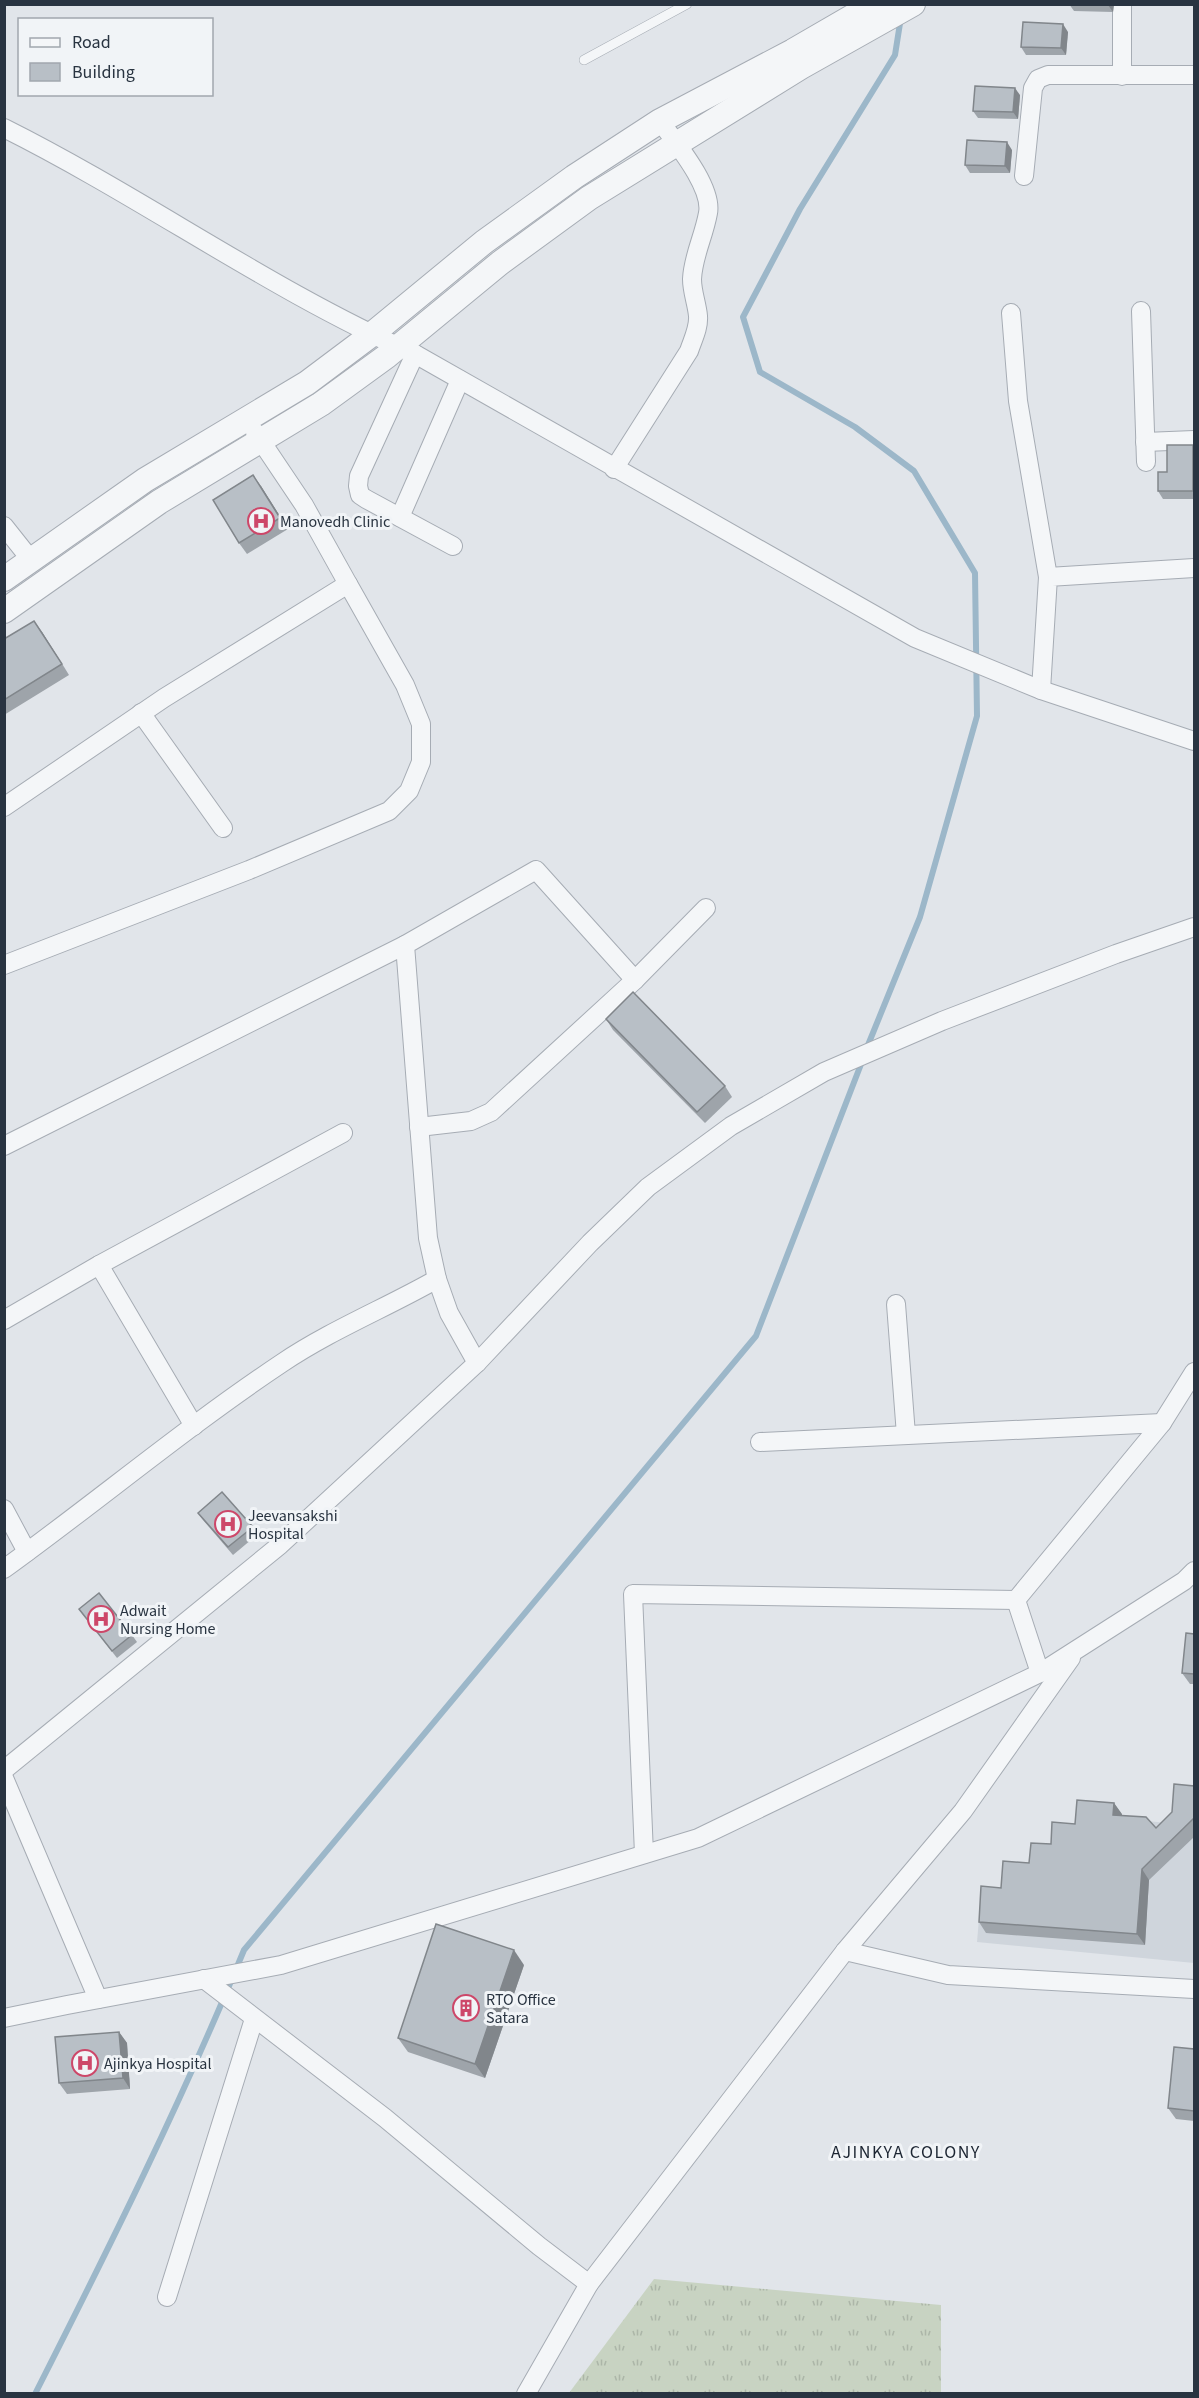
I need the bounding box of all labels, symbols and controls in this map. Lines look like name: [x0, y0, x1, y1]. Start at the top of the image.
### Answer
legend: [18, 18, 213, 96]
text: Road: [72, 30, 111, 55]
text: Building: [72, 60, 135, 85]
hospital icon: Manovedh Clinic: [246, 506, 276, 536]
place label: Manovedh Clinic: [280, 511, 390, 533]
place label: Jeevansakshi Hospital: [248, 1505, 338, 1545]
hospital icon: Jeevansakshi Hospital: [213, 1509, 243, 1539]
place label: Adwait Nursing Home: [120, 1600, 216, 1640]
hospital icon: Adwait Nursing Home: [86, 1604, 116, 1634]
place label: RTO Office Satara: [486, 1989, 556, 2029]
building icon: RTO Office Satara: [451, 1993, 481, 2023]
hospital icon: Ajinkya Hospital: [70, 2048, 100, 2078]
place label: Ajinkya Hospital: [104, 2053, 211, 2075]
district label: AJINKYA COLONY: [831, 2140, 981, 2165]

